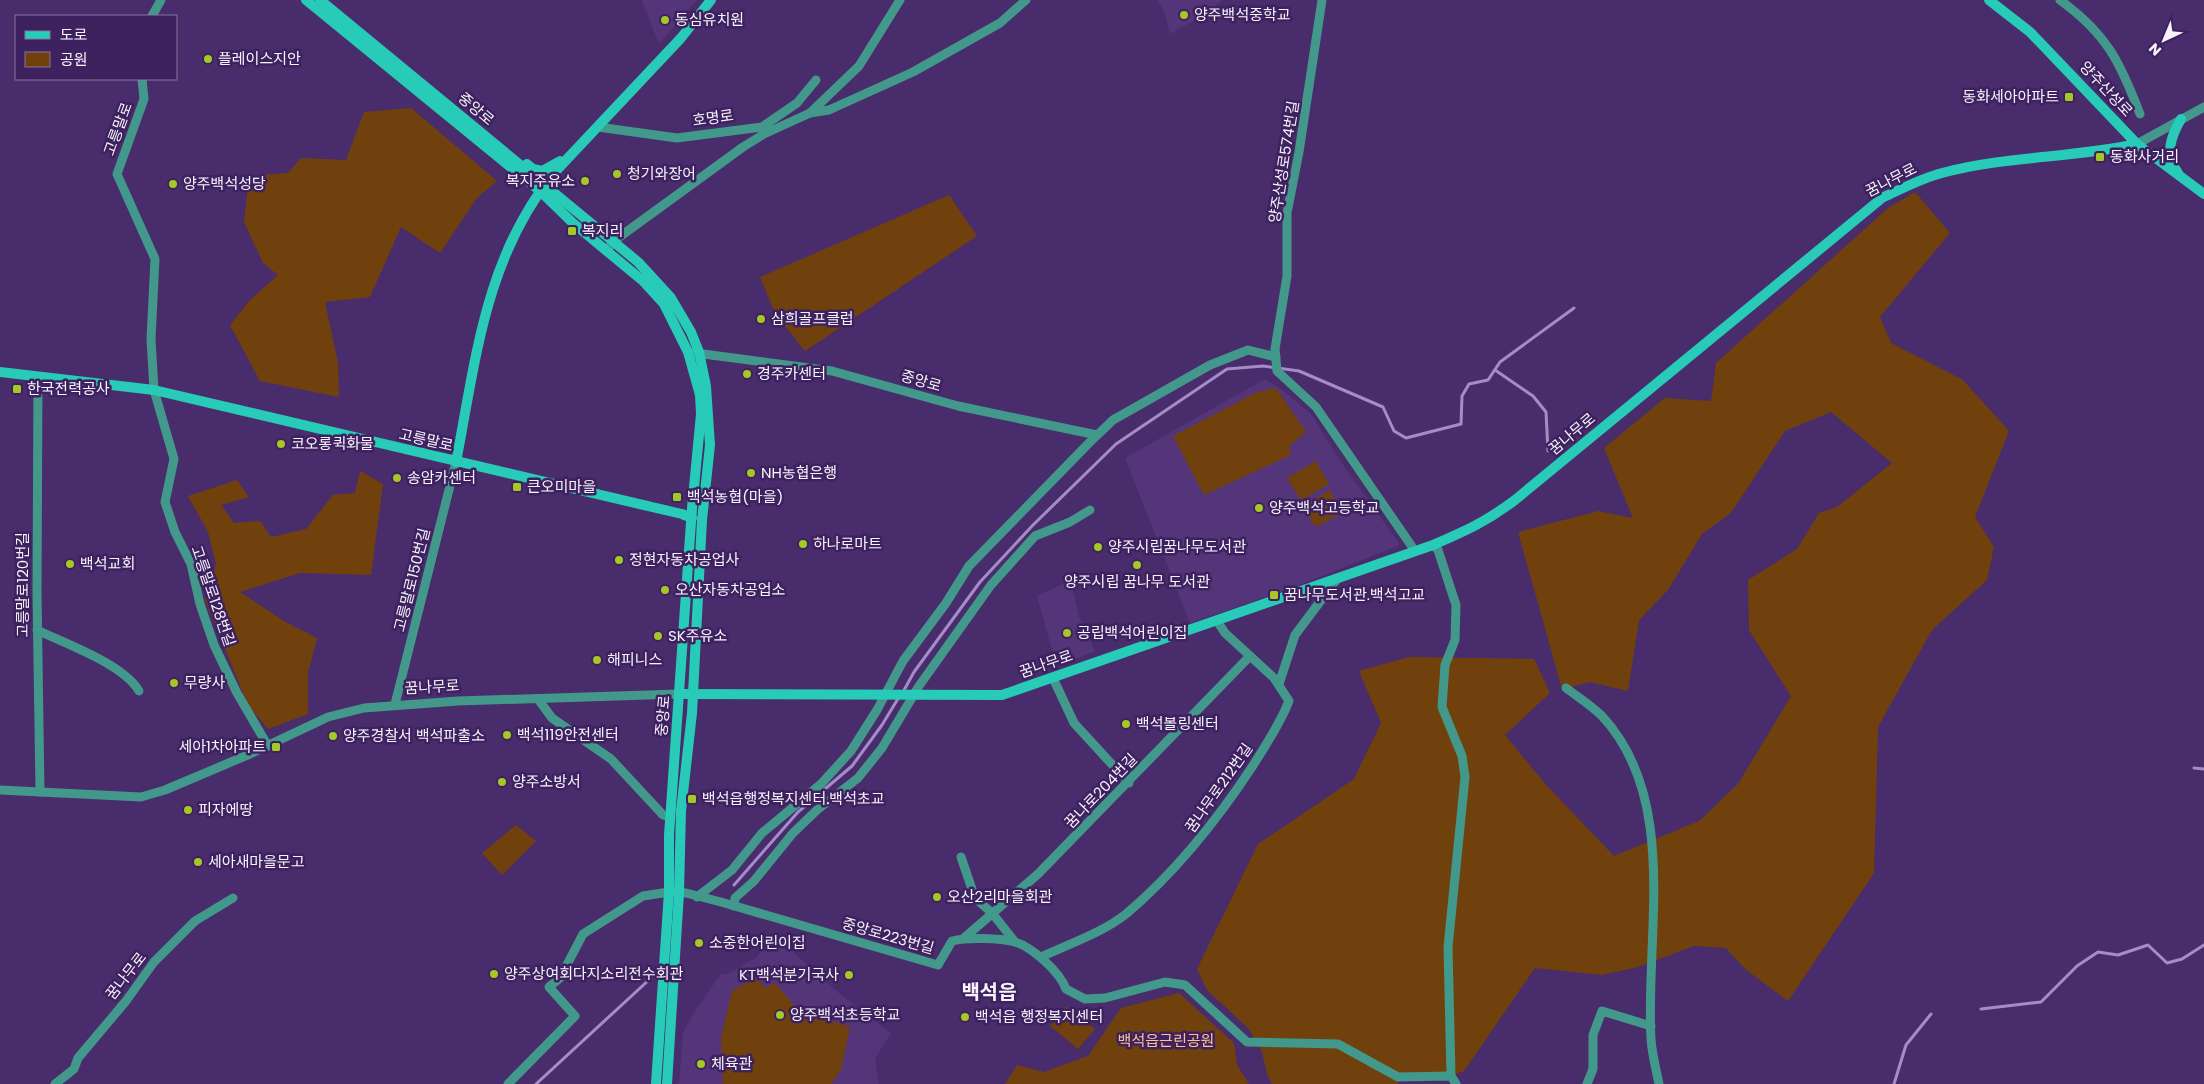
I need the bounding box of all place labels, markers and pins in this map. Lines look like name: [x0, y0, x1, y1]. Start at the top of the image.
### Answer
place label: 양주백석중학교: [1194, 4, 1291, 25]
place label: 동심유치원: [675, 9, 744, 30]
marker: 양주백석중학교: [1178, 9, 1190, 21]
marker: 동심유치원: [659, 14, 671, 26]
place label: 플레이스지안: [218, 48, 301, 69]
marker: 플레이스지안: [202, 53, 214, 65]
place label: 동화세아아파트: [1962, 86, 2059, 107]
marker: 동화세아아파트: [2063, 91, 2075, 103]
place label: 동화사거리: [2110, 146, 2179, 167]
marker: 동화사거리: [2094, 151, 2106, 163]
place label: 청기와장어: [627, 163, 696, 184]
marker: 청기와장어: [611, 168, 623, 180]
place label: 복지주유소: [506, 170, 575, 191]
place label: 양주백석성당: [183, 173, 266, 194]
marker: 복지주유소: [579, 175, 591, 187]
marker: 양주백석성당: [167, 178, 179, 190]
place label: 복지리: [582, 220, 623, 241]
marker: 복지리: [566, 225, 578, 237]
place label: 삼희골프클럽: [771, 308, 854, 329]
marker: 삼희골프클럽: [755, 313, 767, 325]
place label: 경주카센터: [757, 363, 826, 384]
marker: 경주카센터: [741, 368, 753, 380]
place label: 한국전력공사: [27, 378, 110, 399]
marker: 한국전력공사: [11, 383, 23, 395]
place label: 코오롱퀵화물: [291, 433, 374, 454]
marker: 코오롱퀵화물: [275, 438, 287, 450]
place label: NH농협은행: [761, 462, 837, 483]
place label: 송암카센터: [407, 467, 476, 488]
marker: NH농협은행: [745, 467, 757, 479]
marker: 송암카센터: [391, 472, 403, 484]
place label: 큰오미마을: [527, 476, 596, 497]
marker: 큰오미마을: [511, 481, 523, 493]
place label: 백석농협(마을): [687, 486, 783, 507]
marker: 백석농협(마을): [671, 491, 683, 503]
place label: 양주백석고등학교: [1269, 497, 1379, 518]
marker: 양주백석고등학교: [1253, 502, 1265, 514]
place label: 하나로마트: [813, 533, 882, 554]
place label: 양주시립꿈나무도서관: [1108, 536, 1246, 557]
marker: 하나로마트: [797, 538, 809, 550]
marker: 양주시립꿈나무도서관: [1092, 541, 1104, 553]
place label: 정현자동차공업사: [629, 549, 740, 570]
place label: 백석교회: [80, 553, 135, 574]
marker: 정현자동차공업사: [613, 554, 625, 566]
marker: 백석교회: [64, 558, 76, 570]
marker: 양주시립 꿈나무 도서관: [1131, 559, 1143, 571]
place label: 양주시립 꿈나무 도서관: [1064, 571, 1210, 592]
place label: 오산자동차공업소: [675, 579, 786, 600]
marker: 오산자동차공업소: [659, 584, 671, 596]
place label: 꿈나무도서관.백석고교: [1284, 584, 1425, 605]
marker: 꿈나무도서관.백석고교: [1268, 589, 1280, 601]
place label: 공립백석어린이집: [1077, 622, 1187, 643]
place label: SK주유소: [668, 625, 727, 646]
marker: 공립백석어린이집: [1061, 627, 1073, 639]
marker: SK주유소: [652, 630, 664, 642]
place label: 해피니스: [607, 649, 662, 670]
marker: 해피니스: [591, 654, 603, 666]
place label: 무량사: [184, 672, 226, 693]
marker: 무량사: [168, 677, 180, 689]
place label: 백석볼링센터: [1136, 713, 1219, 734]
marker: 백석볼링센터: [1120, 718, 1132, 730]
place label: 백석119안전센터: [517, 724, 619, 745]
place label: 양주경찰서 백석파출소: [343, 725, 485, 746]
marker: 백석119안전센터: [501, 729, 513, 741]
marker: 양주경찰서 백석파출소: [327, 730, 339, 742]
place label: 세아1차아파트: [178, 736, 266, 757]
marker: 세아1차아파트: [270, 741, 282, 753]
place label: 양주소방서: [512, 771, 581, 792]
marker: 양주소방서: [496, 776, 508, 788]
place label: 백석읍행정복지센터.백석초교: [702, 788, 885, 809]
marker: 백석읍행정복지센터.백석초교: [686, 793, 698, 805]
place label: 피자에땅: [198, 799, 253, 820]
marker: 피자에땅: [182, 804, 194, 816]
place label: 세아새마을문고: [208, 851, 305, 872]
marker: 세아새마을문고: [192, 856, 204, 868]
place label: 오산2리마을회관: [947, 886, 1052, 907]
marker: 오산2리마을회관: [931, 891, 943, 903]
place label: 소중한어린이집: [709, 932, 806, 953]
marker: 소중한어린이집: [693, 937, 705, 949]
place label: 양주상여회다지소리전수회관: [504, 963, 684, 984]
place label: KT백석분기국사: [739, 964, 839, 985]
marker: 양주상여회다지소리전수회관: [488, 968, 500, 980]
marker: KT백석분기국사: [843, 969, 855, 981]
place label: 양주백석초등학교: [790, 1004, 900, 1025]
place label: 백석읍 행정복지센터: [975, 1006, 1103, 1027]
marker: 양주백석초등학교: [774, 1009, 786, 1021]
marker: 백석읍 행정복지센터: [959, 1011, 971, 1023]
place label: 체육관: [711, 1053, 753, 1074]
marker: 체육관: [695, 1058, 707, 1070]

